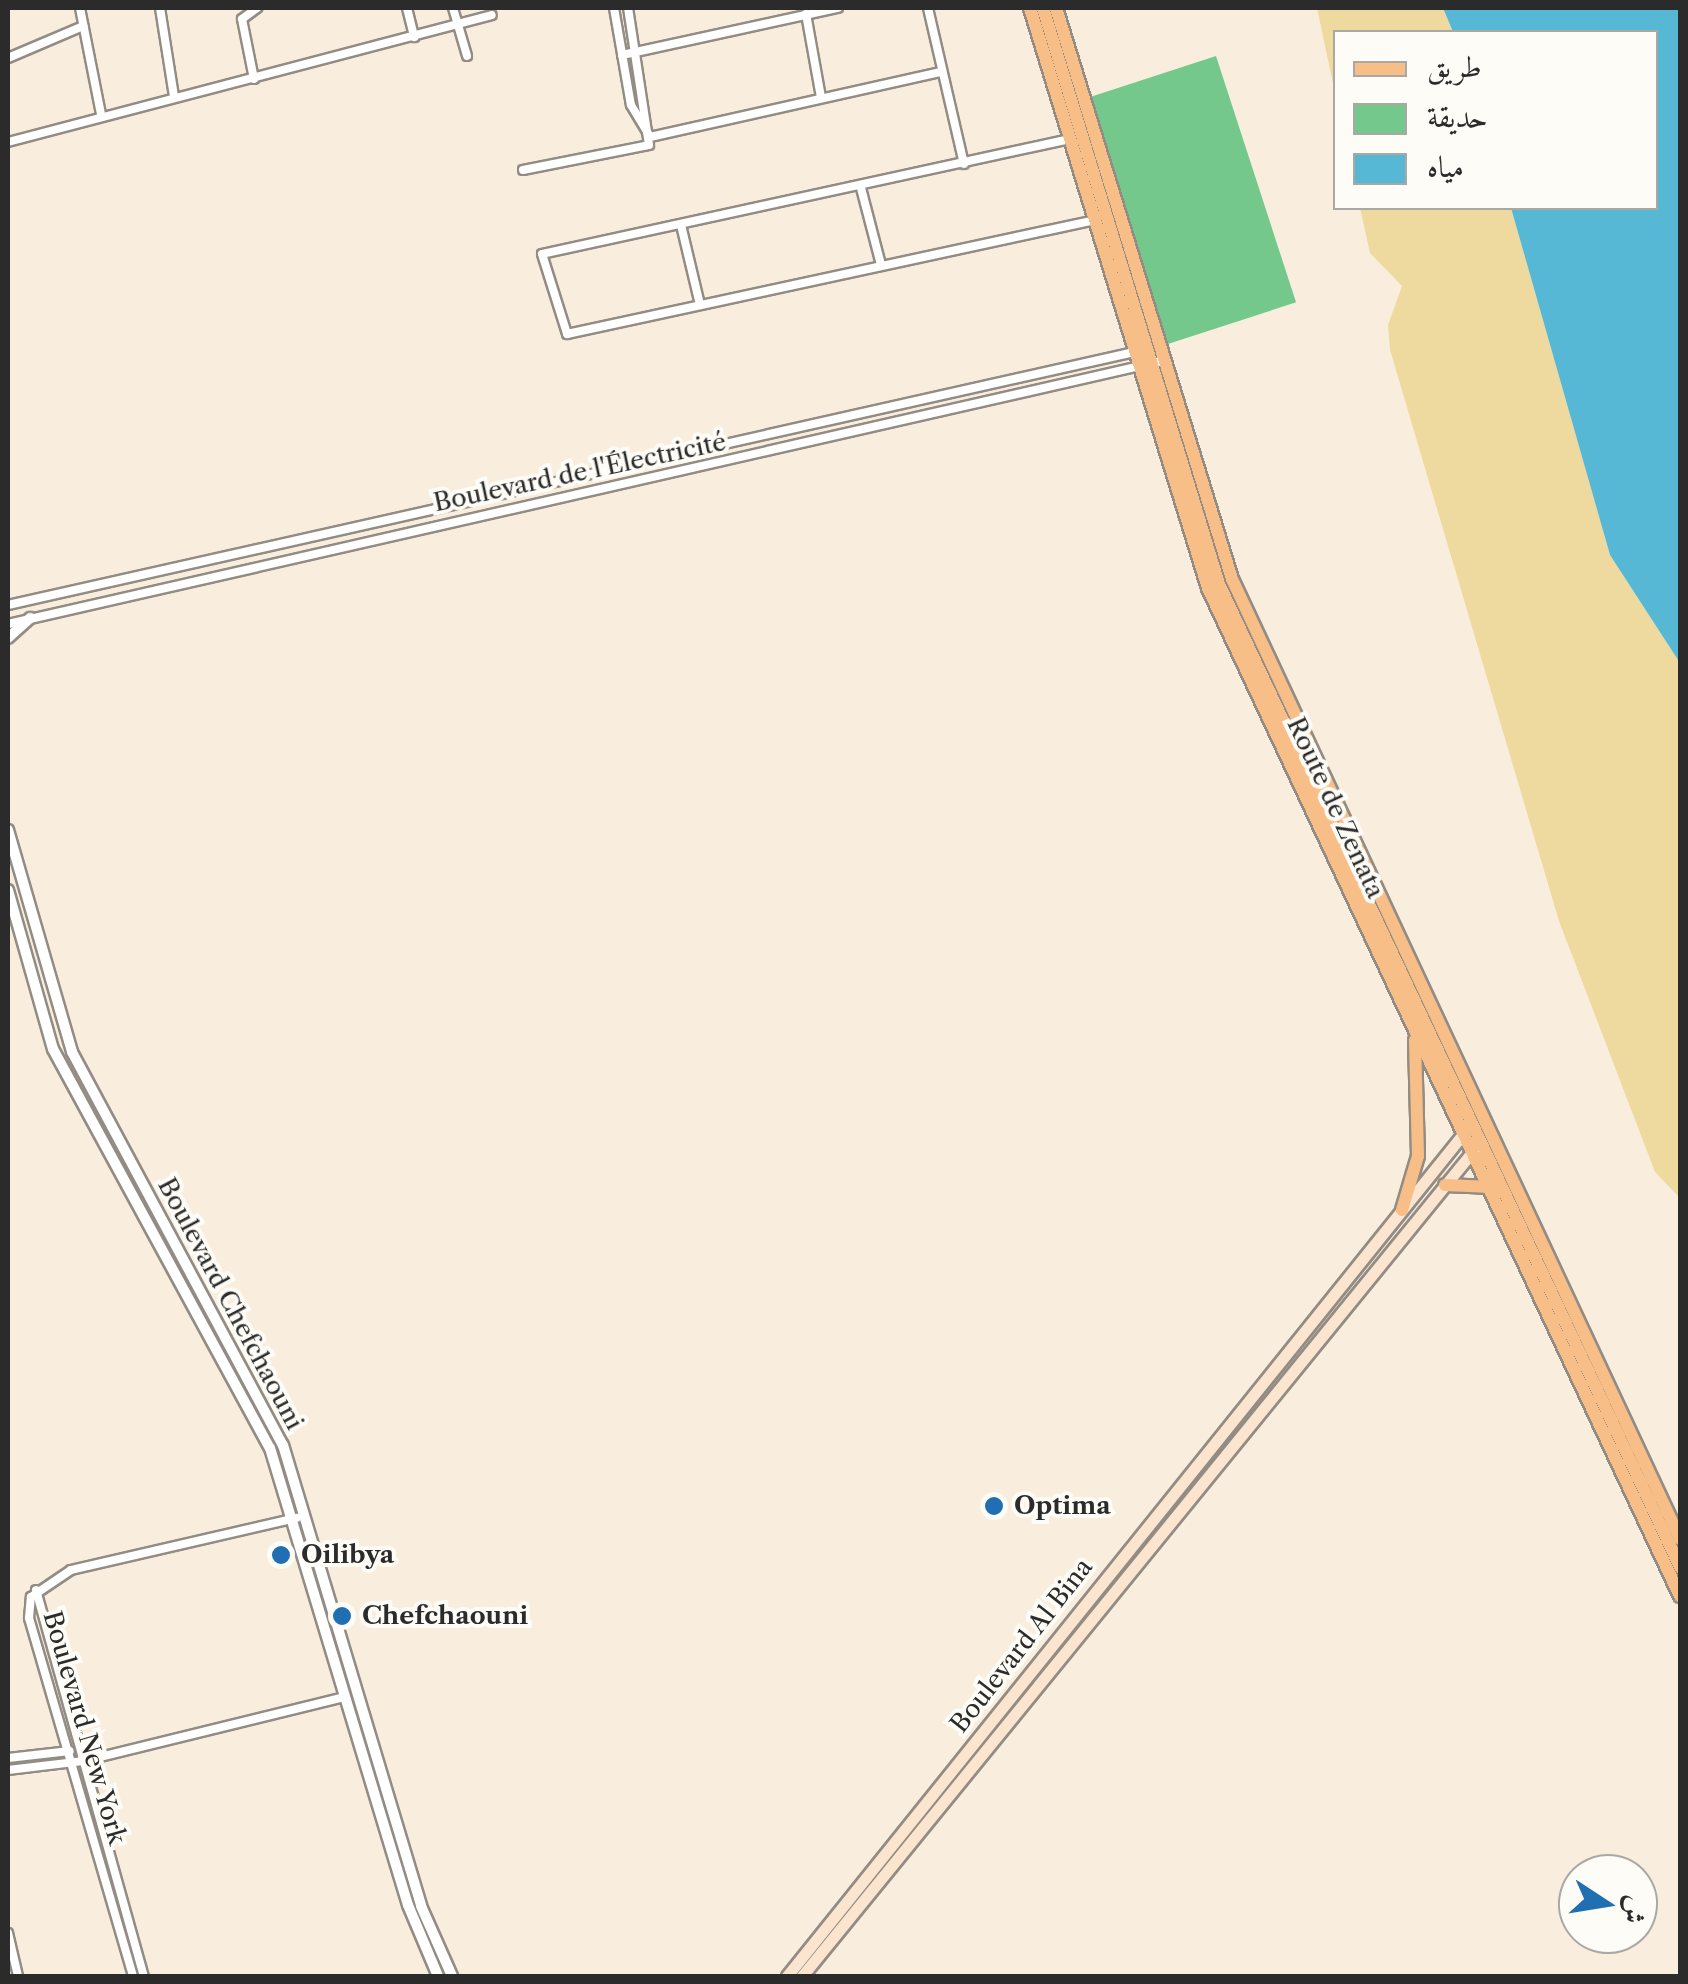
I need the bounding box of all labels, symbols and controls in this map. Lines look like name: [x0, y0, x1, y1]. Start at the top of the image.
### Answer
legend: [1333, 30, 1658, 210]
text: طريق: [1427, 48, 1482, 85]
text: حديقة: [1427, 98, 1488, 135]
text: مياه: [1427, 148, 1464, 185]
street label: Boulevard de l'Électricité: [431, 427, 729, 519]
street label: Route de Zenata: [1280, 713, 1390, 903]
street label: Boulevard Chefchaouni: [151, 1173, 309, 1435]
place label: Optima: [1014, 1491, 1111, 1521]
marker: Optima: [983, 1495, 1005, 1517]
place label: Oilibya: [301, 1540, 394, 1570]
marker: Oilibya: [270, 1544, 292, 1566]
street label: Boulevard Al Bina: [944, 1553, 1100, 1739]
place label: Chefchaouni: [362, 1601, 528, 1631]
marker: Chefchaouni: [331, 1605, 353, 1627]
street label: Boulevard New York: [36, 1607, 132, 1849]
north arrow: [1558, 1854, 1658, 1954]
text: ش: [1616, 1893, 1655, 1927]

